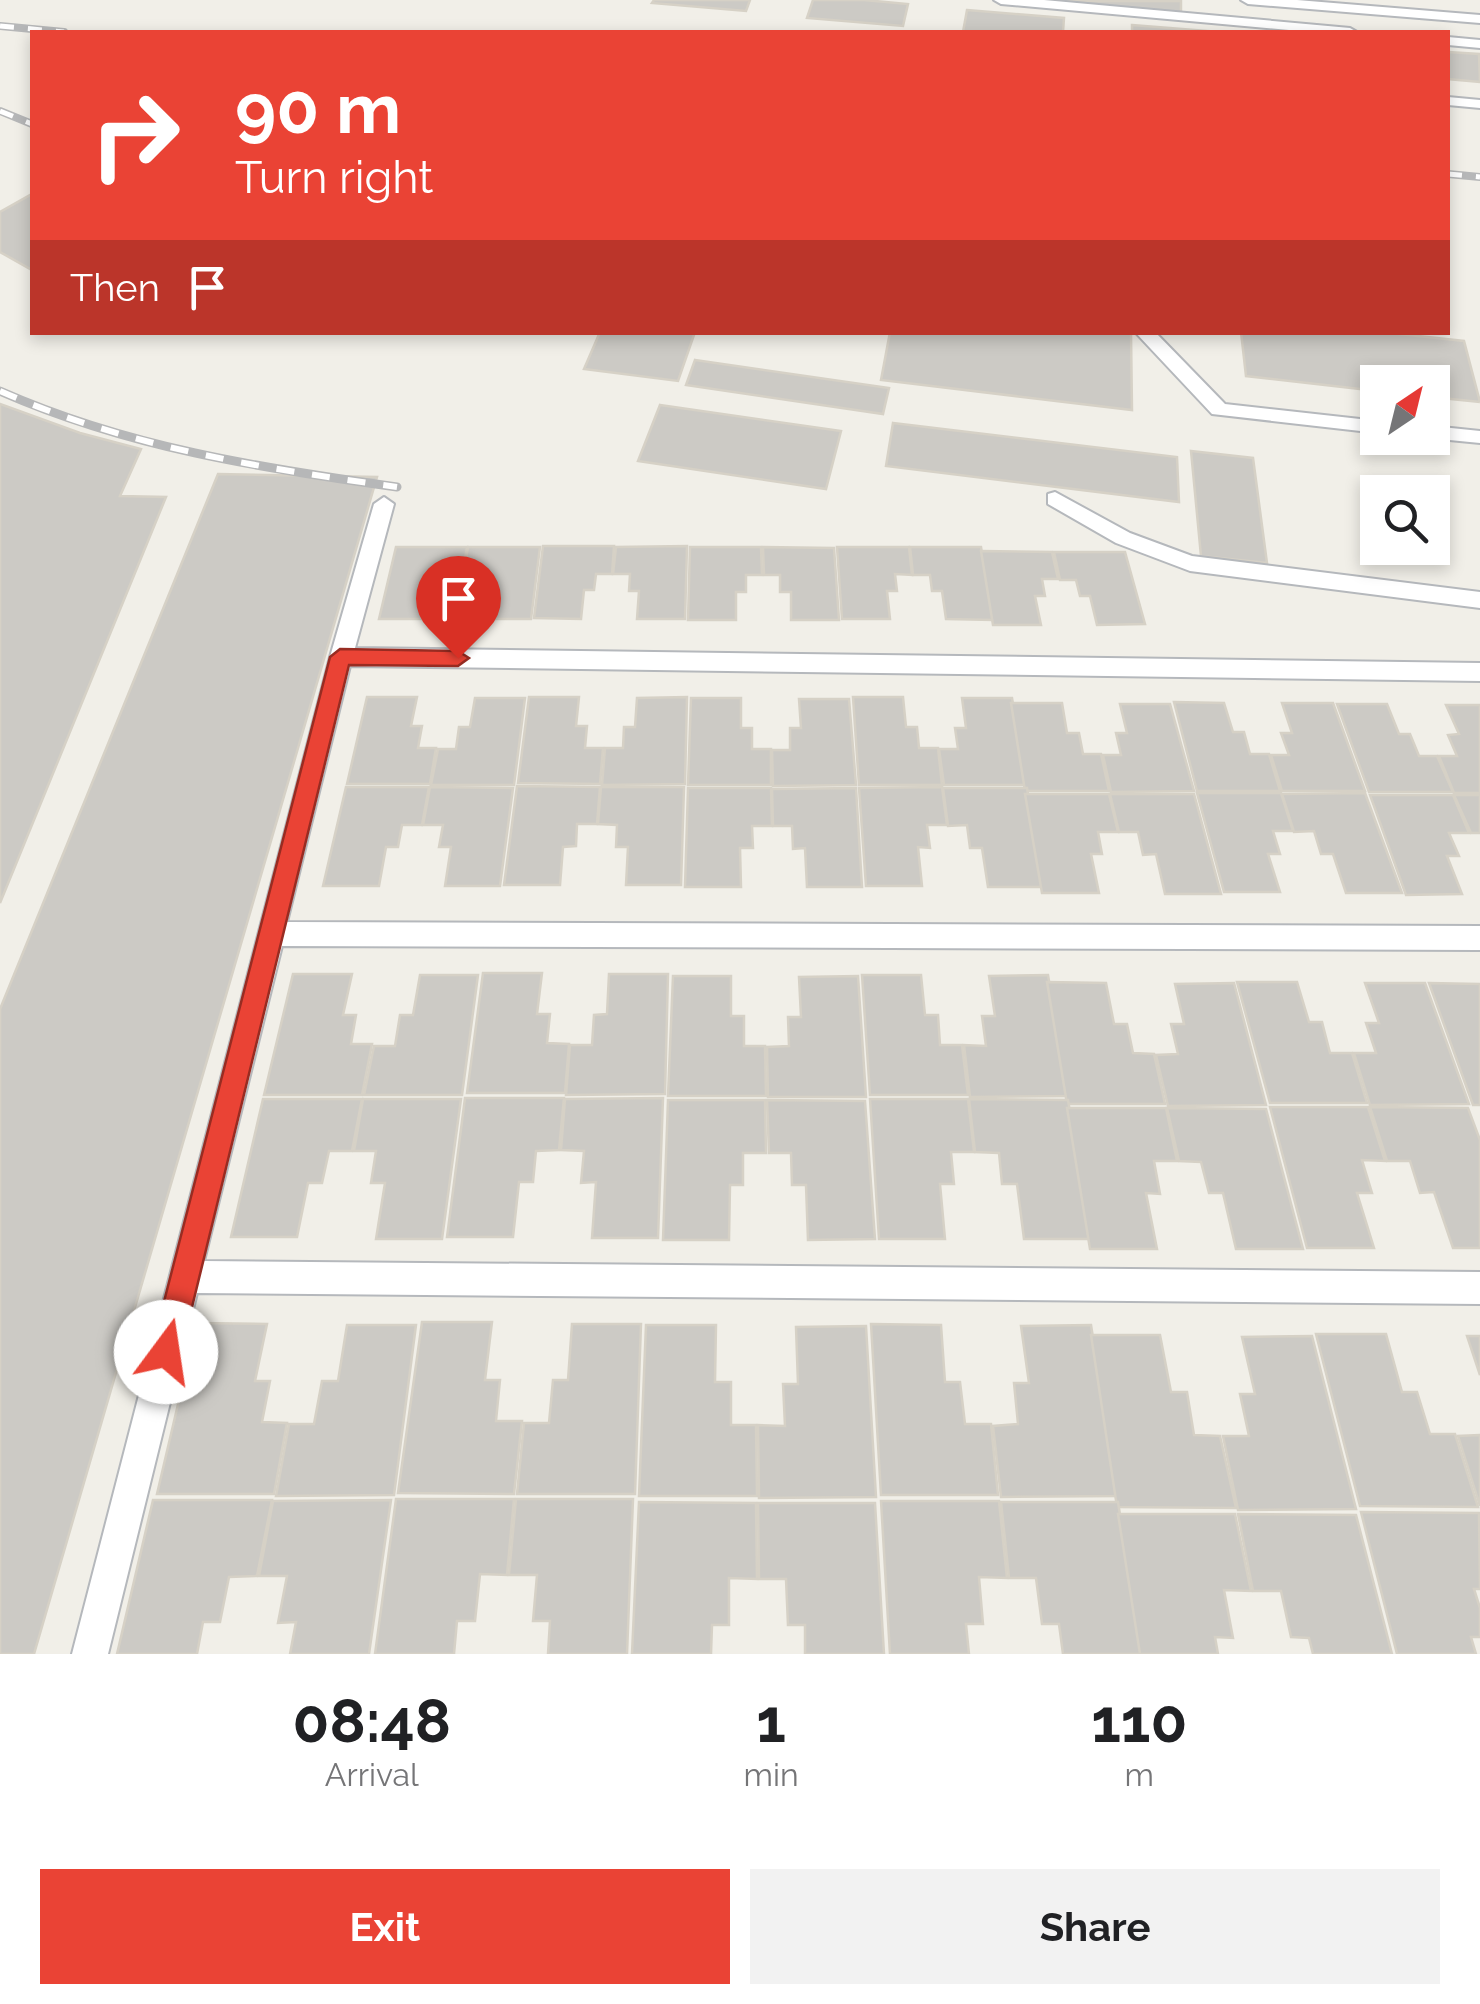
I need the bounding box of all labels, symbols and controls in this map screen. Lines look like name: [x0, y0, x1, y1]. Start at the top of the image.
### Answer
text: 90 m: [235, 67, 401, 149]
icon: right: [70, 70, 200, 200]
text: Turn right: [235, 151, 433, 204]
icon: arrive: [180, 260, 235, 315]
text: Then: [70, 265, 160, 310]
north arrow: [1360, 365, 1450, 455]
map controls: [1360, 365, 1450, 565]
button: search: [1360, 475, 1450, 565]
pin: [416, 556, 501, 659]
icon: arrive: [431, 571, 486, 626]
position arrow: [114, 1300, 218, 1404]
text: 08:48: [293, 1686, 451, 1756]
text: 1: [756, 1686, 786, 1756]
text: 110: [1091, 1686, 1187, 1756]
text: Arrival: [325, 1756, 419, 1793]
text: min: [744, 1756, 799, 1793]
text: m: [1125, 1756, 1154, 1793]
button: Exit: [40, 1869, 730, 1984]
button: Share: [750, 1869, 1440, 1984]

